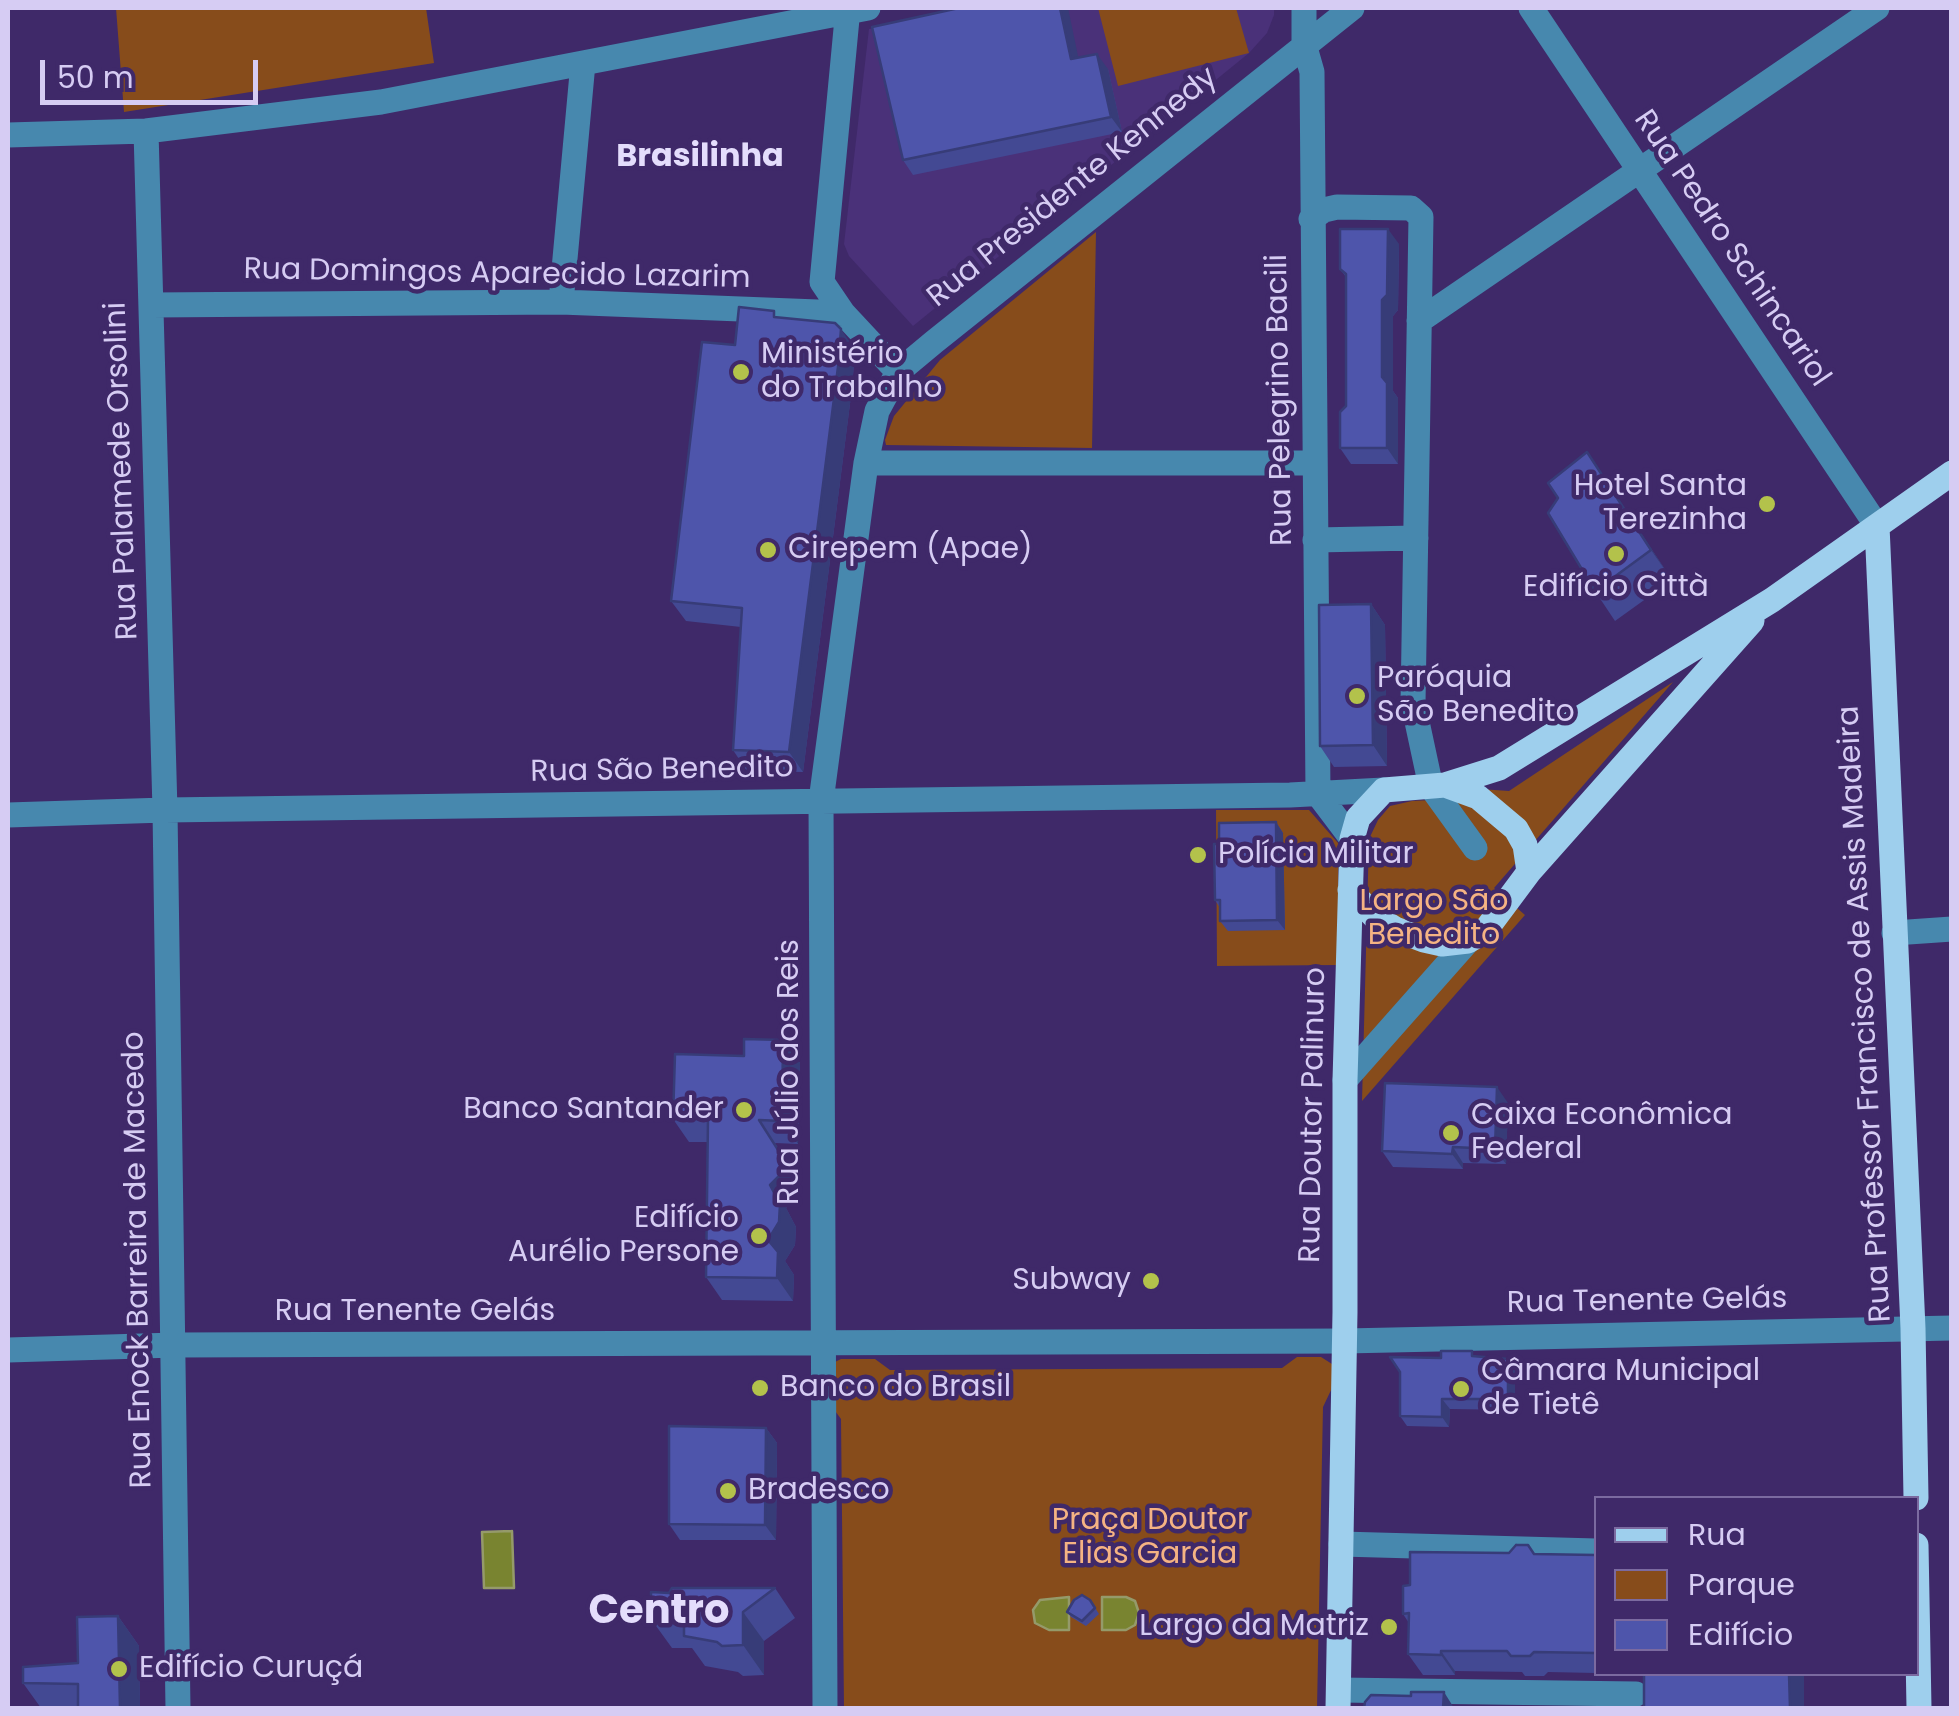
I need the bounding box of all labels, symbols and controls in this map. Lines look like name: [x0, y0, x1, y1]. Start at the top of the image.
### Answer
scale bar: [45, 40, 262, 102]
text: 50 m: [57, 56, 134, 99]
street label: Rua Presidente Kennedy: [921, 60, 1225, 316]
street label: Rua Pedro Schincariol: [1625, 104, 1837, 394]
district label: Brasilinha: [616, 139, 784, 177]
street label: Rua Domingos Aparecido Lazarim: [243, 253, 751, 297]
street label: Rua Pelegrino Bacili: [1260, 254, 1302, 546]
street label: Rua Palamede Orsolini: [99, 301, 147, 641]
place label: Ministério do Trabalho: [761, 337, 943, 408]
marker: Ministério do Trabalho: [730, 361, 752, 383]
place label: Hotel Santa Terezinha: [1574, 469, 1747, 540]
marker: Hotel Santa Terezinha: [1756, 493, 1778, 515]
place label: Cirepem (Apae): [788, 532, 1033, 568]
marker: Cirepem (Apae): [757, 539, 779, 561]
marker: Edifício Città: [1605, 543, 1627, 565]
place label: Edifício Città: [1523, 570, 1709, 606]
place label: Paróquia São Benedito: [1377, 661, 1575, 732]
marker: Paróquia São Benedito: [1346, 685, 1368, 707]
street label: Rua Professor Francisco de Assis Madeira: [1832, 705, 1900, 1323]
street label: Rua São Benedito: [530, 751, 794, 791]
place label: Polícia Militar: [1218, 837, 1414, 873]
marker: Polícia Militar: [1187, 844, 1209, 866]
park label: Largo São Benedito: [1359, 884, 1509, 954]
street label: Rua Júlio dos Reis: [772, 939, 808, 1205]
street label: Rua Doutor Palinuro: [1293, 967, 1335, 1263]
street label: Rua Enock Barreira de Macedo: [117, 1031, 161, 1489]
place label: Banco Santander: [463, 1092, 724, 1128]
place label: Caixa Econômica Federal: [1471, 1098, 1732, 1168]
marker: Banco Santander: [733, 1099, 755, 1121]
marker: Caixa Econômica Federal: [1440, 1122, 1462, 1144]
place label: Edifício Aurélio Persone: [508, 1201, 739, 1272]
marker: Edifício Aurélio Persone: [748, 1225, 770, 1247]
place label: Subway: [1012, 1263, 1131, 1299]
marker: Subway: [1140, 1270, 1162, 1292]
street label: Rua Tenente Gelás: [1507, 1282, 1787, 1322]
street label: Rua Tenente Gelás: [275, 1294, 555, 1330]
place label: Câmara Municipal de Tietê: [1481, 1354, 1760, 1424]
place label: Banco do Brasil: [780, 1370, 1011, 1406]
marker: Banco do Brasil: [749, 1377, 771, 1399]
marker: Câmara Municipal de Tietê: [1450, 1378, 1472, 1400]
place label: Bradesco: [748, 1473, 890, 1509]
marker: Bradesco: [717, 1480, 739, 1502]
legend: [1594, 1496, 1919, 1676]
park label: Praça Doutor Elias Garcia: [1052, 1503, 1248, 1574]
text: Rua: [1688, 1513, 1746, 1556]
text: Parque: [1688, 1563, 1795, 1606]
district label: Centro: [589, 1589, 729, 1637]
place label: Largo da Matriz: [1139, 1609, 1369, 1645]
text: Edifício: [1688, 1613, 1793, 1656]
marker: Largo da Matriz: [1378, 1616, 1400, 1638]
place label: Edifício Curuçá: [139, 1651, 363, 1687]
marker: Edifício Curuçá: [108, 1658, 130, 1680]

